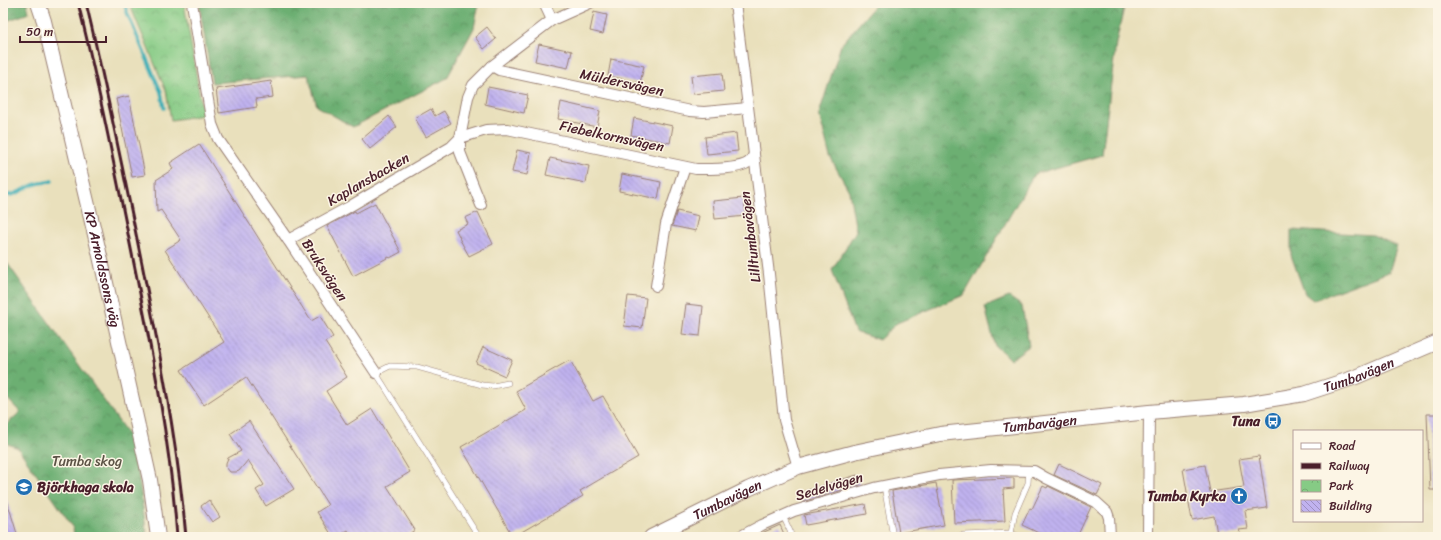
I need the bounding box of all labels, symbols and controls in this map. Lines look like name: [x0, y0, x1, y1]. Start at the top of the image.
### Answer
scale bar: [20, 18, 106, 44]
text: 50 m: [26, 21, 53, 43]
street label: Müldersvägen: [578, 61, 667, 104]
street label: Fiebelkornsvägen: [557, 113, 667, 160]
street label: Kaplansbacken: [322, 145, 415, 213]
street label: Lilltumbavägen: [732, 189, 769, 284]
street label: KP Arnoldssons väg: [77, 208, 128, 330]
street label: Bruksvägen: [295, 234, 355, 307]
street label: Tumbavägen: [1320, 350, 1399, 400]
street label: Tumbavägen: [1002, 408, 1078, 440]
place label: Tuna: [1231, 409, 1261, 434]
bus stop icon: Tuna: [1263, 411, 1283, 431]
legend: [1293, 430, 1423, 522]
text: Road: [1329, 435, 1356, 457]
park label: Tumba skog: [52, 449, 122, 474]
text: Railway: [1329, 455, 1370, 477]
street label: Sedelvägen: [792, 465, 866, 508]
street label: Tumbavägen: [689, 472, 766, 527]
place label: Björkhaga skola: [37, 475, 134, 500]
text: Park: [1329, 475, 1354, 497]
school or university icon: Björkhaga skola: [14, 477, 34, 497]
place label: Tumba Kyrka: [1147, 484, 1227, 509]
church icon: Tumba Kyrka: [1229, 486, 1249, 506]
text: Building: [1329, 495, 1372, 517]

